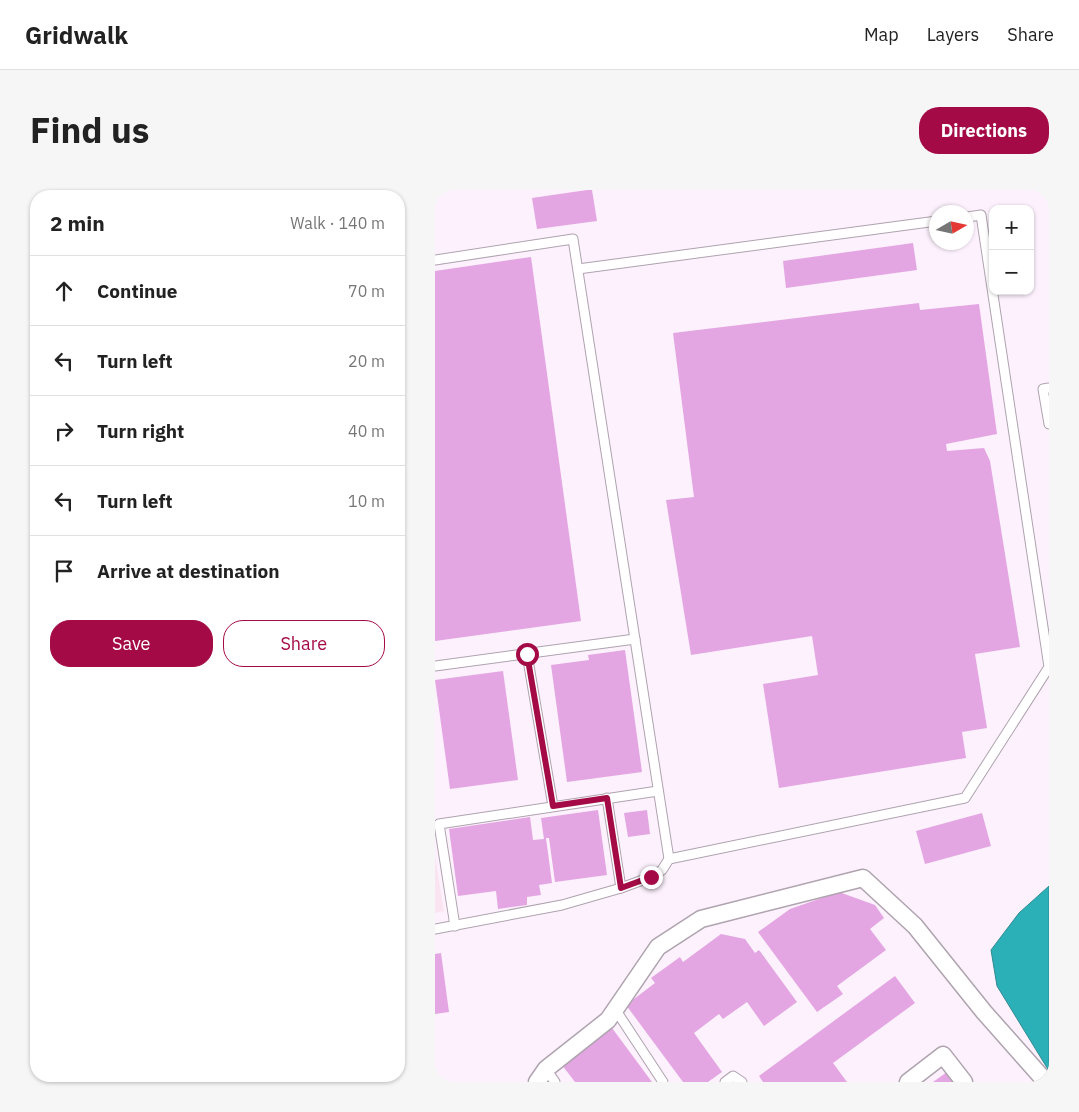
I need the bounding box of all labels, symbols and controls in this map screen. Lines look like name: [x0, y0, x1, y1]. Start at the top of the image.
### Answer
text: Gridwalk: [25, 19, 128, 51]
text: Map: [864, 23, 899, 46]
text: Layers: [927, 23, 979, 46]
text: Share: [1007, 23, 1054, 46]
text: Find us: [30, 107, 149, 153]
button: Directions: [919, 107, 1049, 154]
north arrow: [929, 205, 974, 250]
map controls: [989, 205, 1034, 295]
button: +: [989, 205, 1034, 250]
text: 2 min: [50, 209, 105, 237]
text: Walk · 140 m: [290, 213, 385, 233]
button: −: [989, 250, 1034, 295]
icon: ahead: [50, 277, 78, 305]
text: Continue: [97, 279, 177, 303]
text: 70 m: [348, 281, 385, 301]
icon: left: [50, 347, 78, 375]
text: Turn left: [97, 349, 173, 373]
text: 20 m: [348, 351, 385, 371]
icon: right: [50, 417, 78, 445]
text: Turn right: [97, 419, 184, 443]
text: 40 m: [348, 421, 385, 441]
icon: left: [50, 487, 78, 515]
text: Turn left: [97, 489, 173, 513]
text: 10 m: [348, 491, 385, 511]
icon: arrive: [50, 557, 78, 585]
text: Arrive at destination: [97, 559, 280, 583]
button: Save: [50, 620, 213, 667]
button: Share: [223, 620, 385, 667]
route start: [516, 643, 539, 666]
route end: [640, 866, 663, 889]

